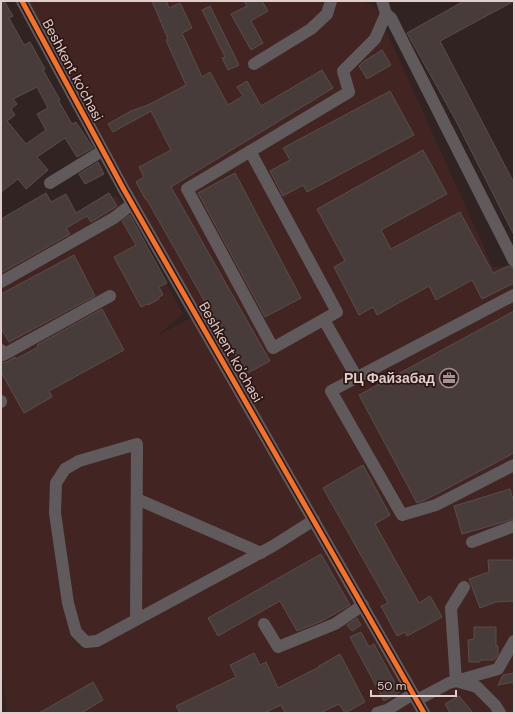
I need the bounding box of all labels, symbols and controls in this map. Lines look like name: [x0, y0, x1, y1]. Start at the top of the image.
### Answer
street label: Beshkent ko'chasi: [38, 16, 108, 124]
street label: Beshkent ko'chasi: [195, 298, 267, 406]
office icon: РЦ Файзабад: [438, 367, 460, 389]
place label: РЦ Файзабад: [344, 369, 435, 387]
scale bar: [371, 672, 456, 698]
text: 50 m: [377, 678, 406, 694]

